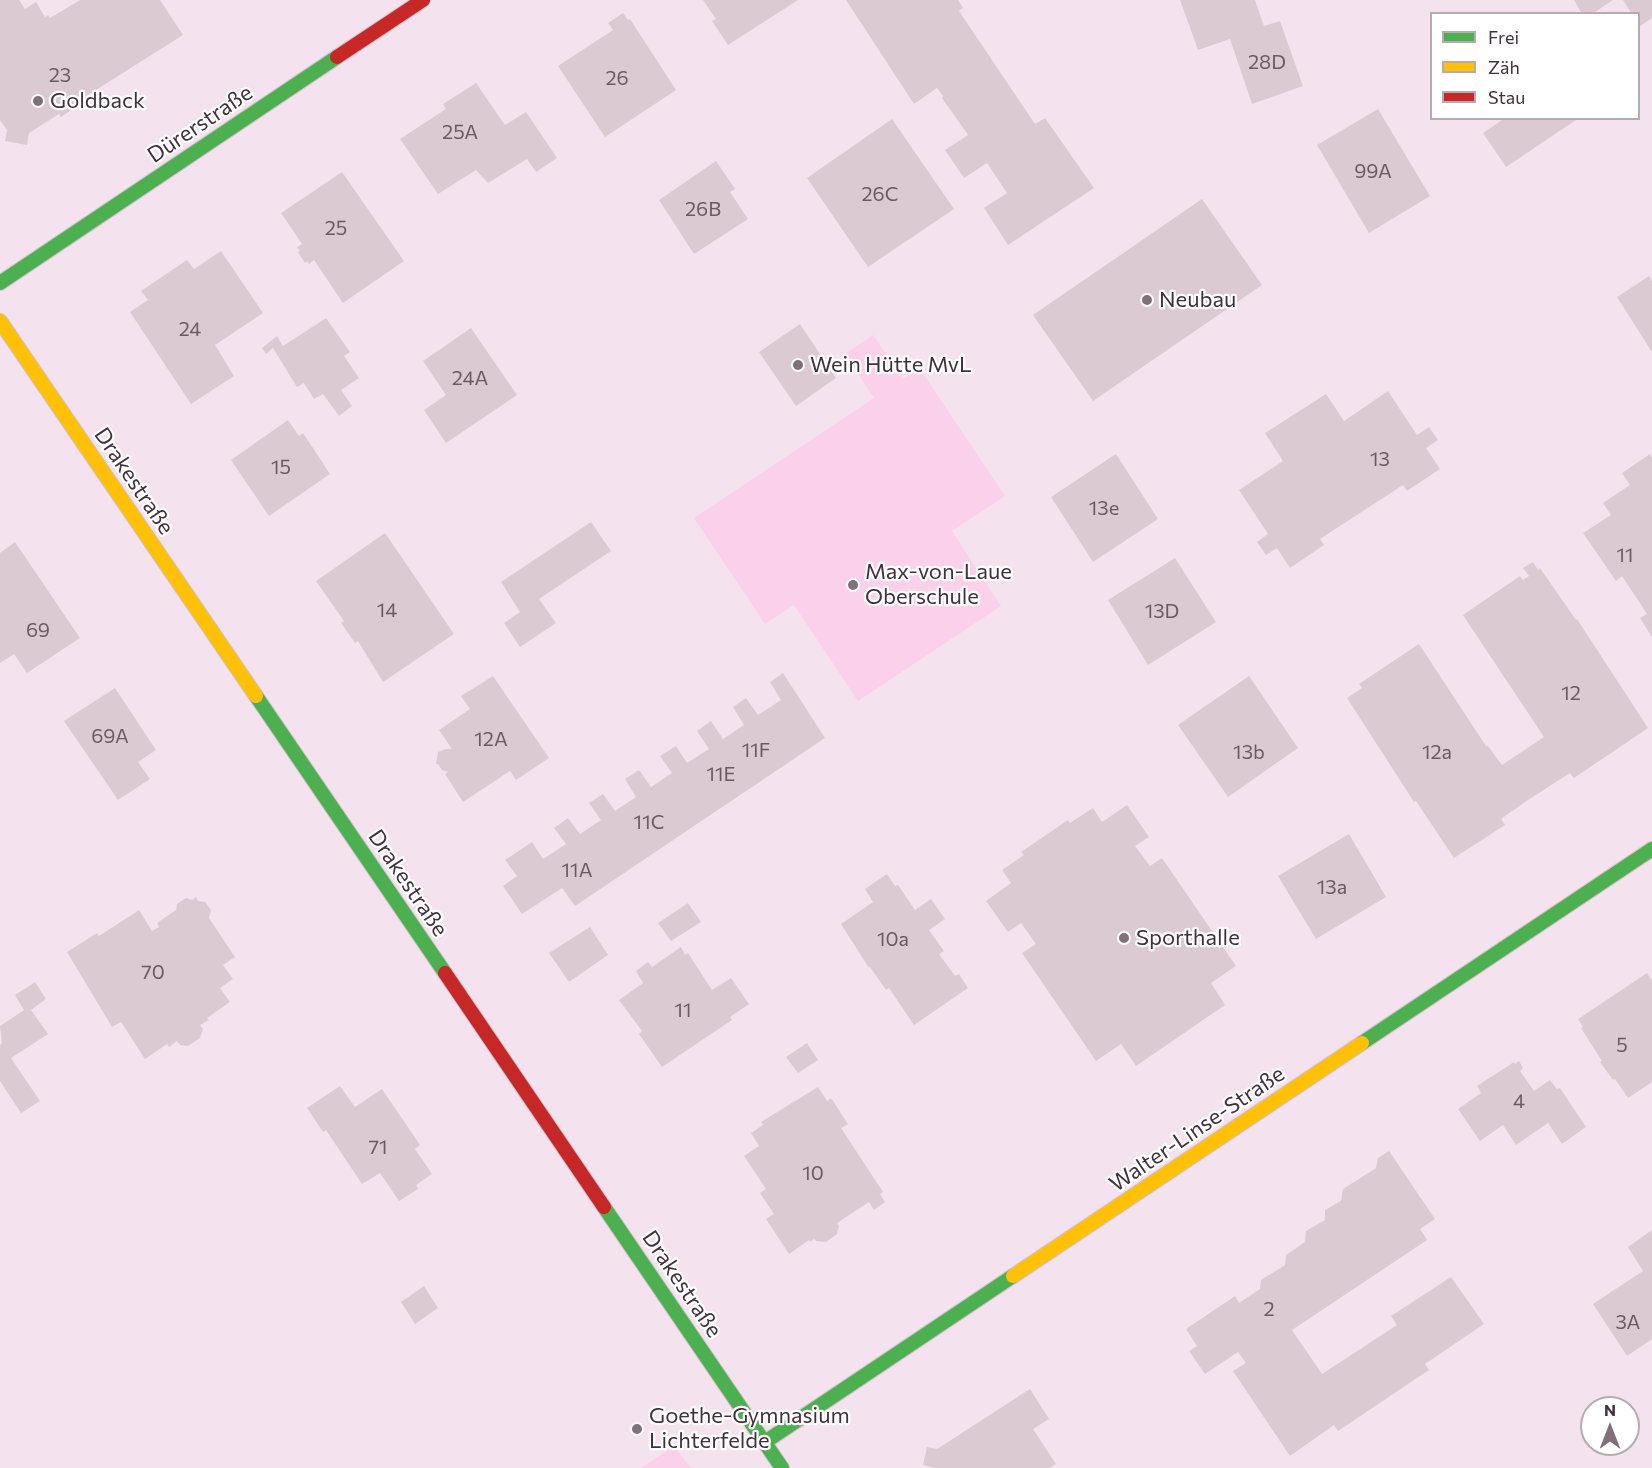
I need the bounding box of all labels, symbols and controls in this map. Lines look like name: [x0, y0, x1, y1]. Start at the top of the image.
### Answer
legend: [1430, 12, 1640, 120]
text: Frei: [1488, 26, 1519, 48]
house number: 28D: [1248, 50, 1286, 74]
text: Zäh: [1488, 56, 1520, 78]
house number: 23: [49, 63, 71, 87]
house number: 26: [605, 66, 629, 90]
street label: Dürerstraße: [143, 79, 257, 169]
text: Stau: [1488, 86, 1525, 108]
place label: Goldback: [50, 88, 145, 114]
marker: Goldback: [31, 94, 45, 108]
house number: 25A: [442, 120, 478, 144]
house number: 99A: [1354, 159, 1392, 183]
house number: 26C: [862, 182, 898, 206]
house number: 26B: [685, 197, 721, 221]
house number: 25: [325, 216, 347, 240]
place label: Neubau: [1159, 287, 1236, 313]
marker: Neubau: [1140, 293, 1154, 307]
house number: 24: [179, 317, 201, 341]
place label: Wein Hütte MvL: [810, 352, 972, 378]
marker: Wein Hütte MvL: [791, 358, 805, 372]
house number: 24A: [452, 366, 488, 390]
street label: Drakestraße: [89, 423, 179, 539]
house number: 13: [1370, 447, 1390, 471]
house number: 15: [271, 455, 291, 479]
house number: 13e: [1089, 496, 1119, 520]
house number: 11: [1616, 543, 1634, 567]
place label: Max-von-Laue Oberschule: [865, 559, 1012, 610]
marker: Max-von-Laue Oberschule: [846, 578, 860, 592]
house number: 14: [377, 598, 397, 622]
house number: 13D: [1145, 599, 1179, 623]
house number: 69: [26, 618, 50, 642]
house number: 12: [1561, 681, 1581, 705]
house number: 69A: [91, 724, 129, 748]
house number: 12A: [474, 727, 508, 751]
house number: 11F: [742, 738, 770, 762]
house number: 13b: [1233, 740, 1265, 764]
house number: 12a: [1422, 740, 1452, 764]
house number: 11E: [707, 762, 735, 786]
house number: 11C: [634, 810, 664, 834]
street label: Drakestraße: [363, 825, 453, 941]
house number: 11A: [562, 858, 592, 882]
house number: 13a: [1317, 875, 1347, 899]
place label: Sporthalle: [1136, 925, 1240, 951]
house number: 10a: [877, 927, 909, 951]
marker: Sporthalle: [1117, 931, 1131, 945]
house number: 70: [141, 960, 165, 984]
house number: 11: [674, 998, 692, 1022]
house number: 5: [1616, 1033, 1628, 1057]
street label: Walter-Linse-Straße: [1104, 1061, 1290, 1197]
house number: 4: [1513, 1089, 1525, 1113]
house number: 71: [368, 1135, 388, 1159]
house number: 10: [802, 1161, 824, 1185]
street label: Drakestraße: [637, 1226, 727, 1342]
house number: 2: [1263, 1297, 1275, 1321]
house number: 3A: [1616, 1310, 1640, 1334]
north arrow: [1580, 1396, 1640, 1456]
text: N: [1604, 1400, 1616, 1419]
place label: Goethe-Gymnasium Lichterfelde: [649, 1403, 850, 1454]
marker: Goethe-Gymnasium Lichterfelde: [630, 1422, 644, 1436]

